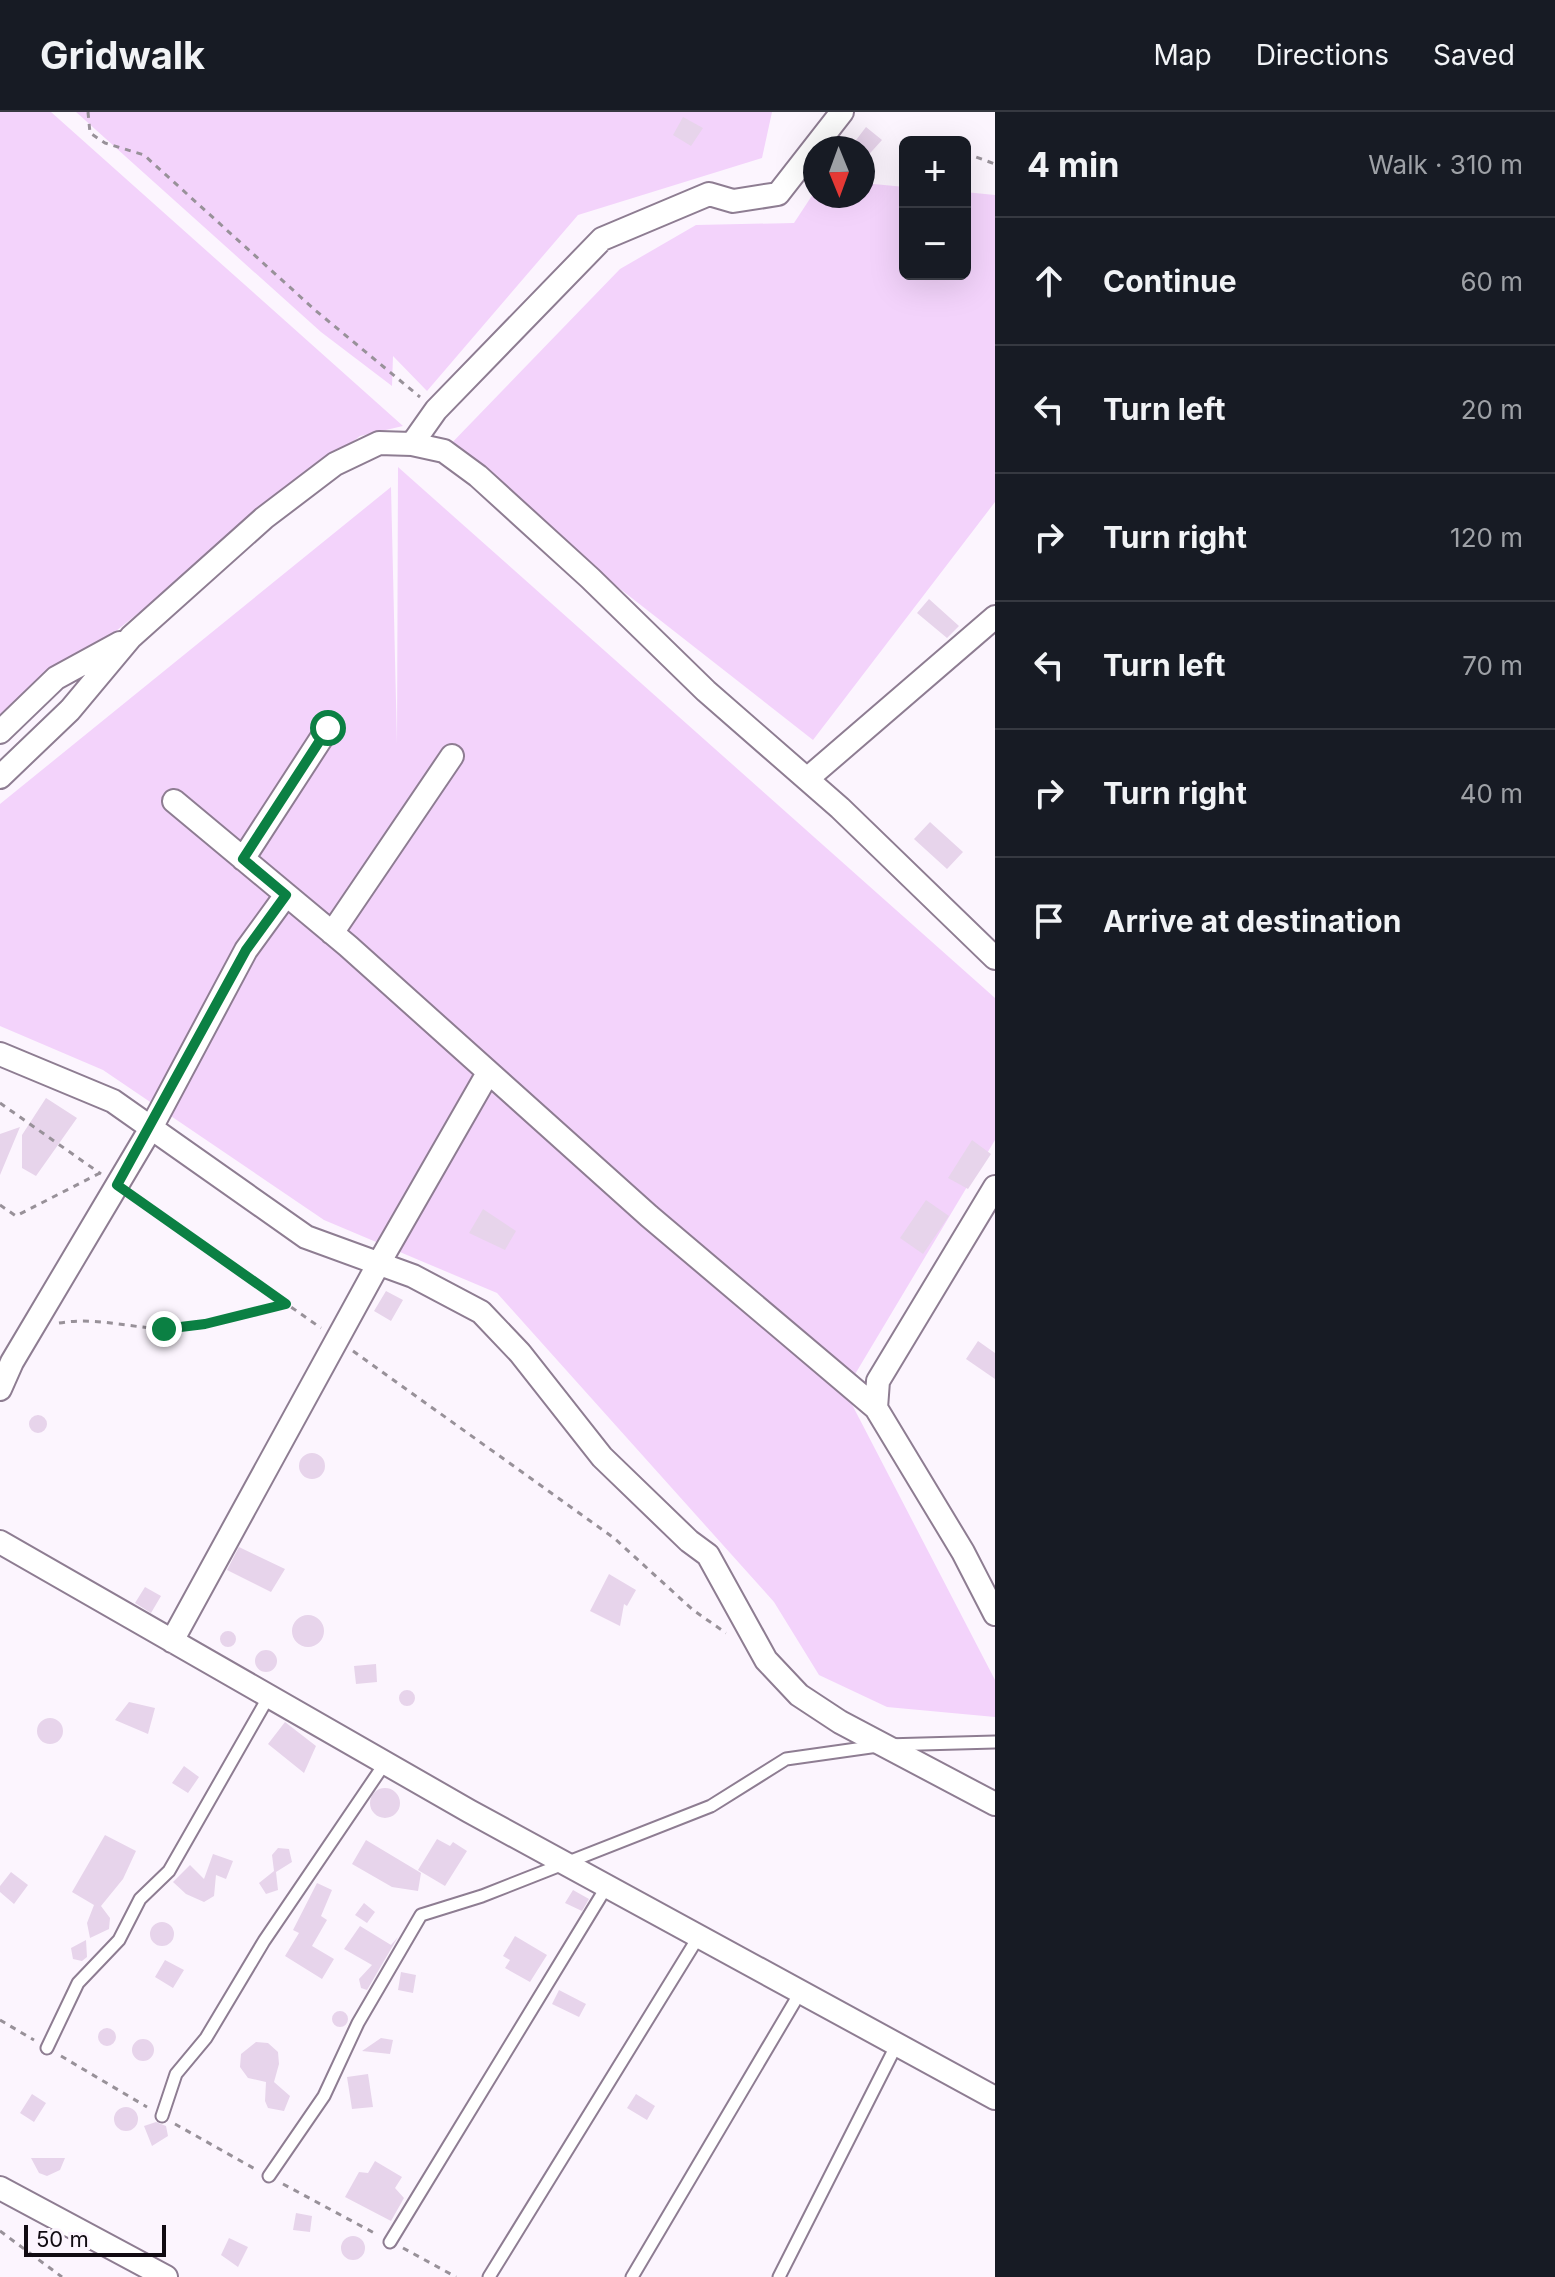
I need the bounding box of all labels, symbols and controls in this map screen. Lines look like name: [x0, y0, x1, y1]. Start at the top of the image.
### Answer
text: Gridwalk: [40, 32, 205, 78]
text: Map: [1153, 38, 1212, 72]
text: Directions: [1256, 38, 1389, 72]
text: Saved: [1433, 38, 1515, 72]
north arrow: [803, 136, 875, 208]
map controls: [899, 136, 971, 280]
button: +: [899, 136, 971, 208]
text: 4 min: [1027, 144, 1119, 185]
text: Walk · 310 m: [1368, 149, 1523, 180]
button: −: [899, 208, 971, 280]
icon: ahead: [1027, 259, 1071, 303]
text: Continue: [1103, 263, 1237, 299]
text: 60 m: [1460, 266, 1523, 297]
icon: left: [1027, 387, 1071, 431]
text: Turn left: [1103, 391, 1225, 427]
text: 20 m: [1461, 394, 1523, 425]
icon: right: [1027, 515, 1071, 559]
text: Turn right: [1103, 519, 1247, 555]
text: 120 m: [1450, 522, 1523, 553]
icon: left: [1027, 643, 1071, 687]
text: Turn left: [1103, 647, 1225, 683]
text: 70 m: [1462, 650, 1523, 681]
route start: [310, 710, 346, 746]
icon: right: [1027, 771, 1071, 815]
text: Turn right: [1103, 775, 1247, 811]
text: 40 m: [1460, 778, 1523, 809]
icon: arrive: [1027, 899, 1071, 943]
text: Arrive at destination: [1103, 903, 1401, 939]
route end: [146, 1311, 182, 1347]
scale bar: [24, 2221, 166, 2257]
text: 50 m: [36, 2226, 89, 2252]

